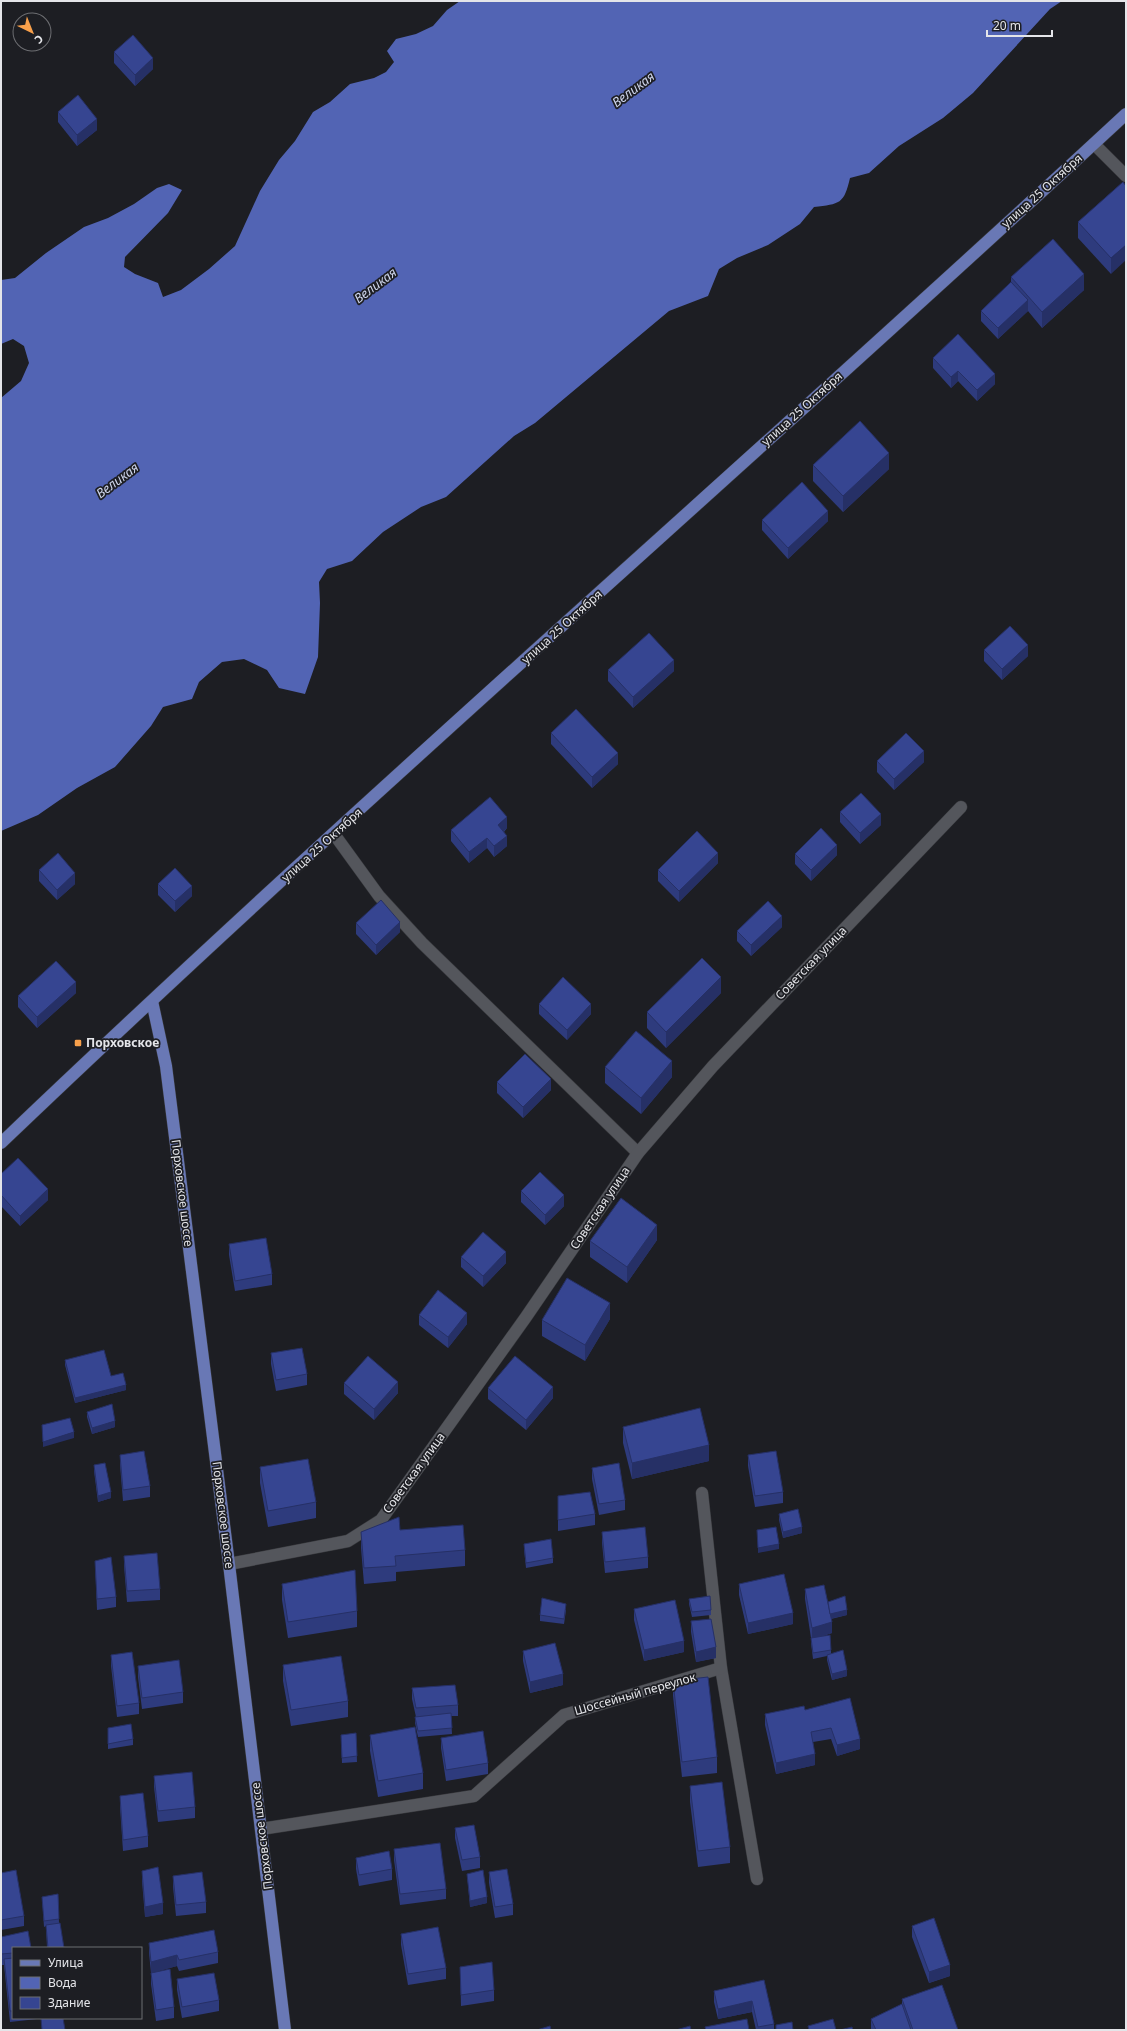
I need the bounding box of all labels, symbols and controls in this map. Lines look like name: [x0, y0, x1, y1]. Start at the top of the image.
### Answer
north arrow: [12, 12, 52, 52]
scale bar: [987, 12, 1052, 38]
text: 20 m: [993, 17, 1021, 34]
text: С: [31, 32, 47, 48]
water label: Великая: [608, 67, 658, 111]
street label: улица 25 Октября: [998, 150, 1086, 231]
water label: Великая: [350, 263, 400, 307]
street label: улица 25 Октября: [758, 368, 846, 449]
water label: Великая: [92, 458, 142, 502]
street label: улица 25 Октября: [518, 586, 606, 667]
street label: улица 25 Октября: [278, 804, 366, 885]
street label: Советская улица: [771, 922, 850, 1003]
place label: Порховское: [86, 1034, 159, 1051]
marker: Порховское: [73, 1038, 83, 1048]
street label: Порховское шоссе: [167, 1138, 198, 1248]
street label: Советская улица: [566, 1163, 634, 1252]
street label: Советская улица: [378, 1429, 449, 1517]
street label: Порховское шоссе: [208, 1460, 239, 1570]
street label: Шоссейный переулок: [572, 1668, 698, 1719]
street label: Порховское шоссе: [246, 1781, 277, 1891]
legend: [12, 1947, 142, 2019]
text: Улица: [48, 1954, 83, 1971]
text: Вода: [48, 1974, 77, 1991]
text: Здание: [48, 1994, 91, 2011]

